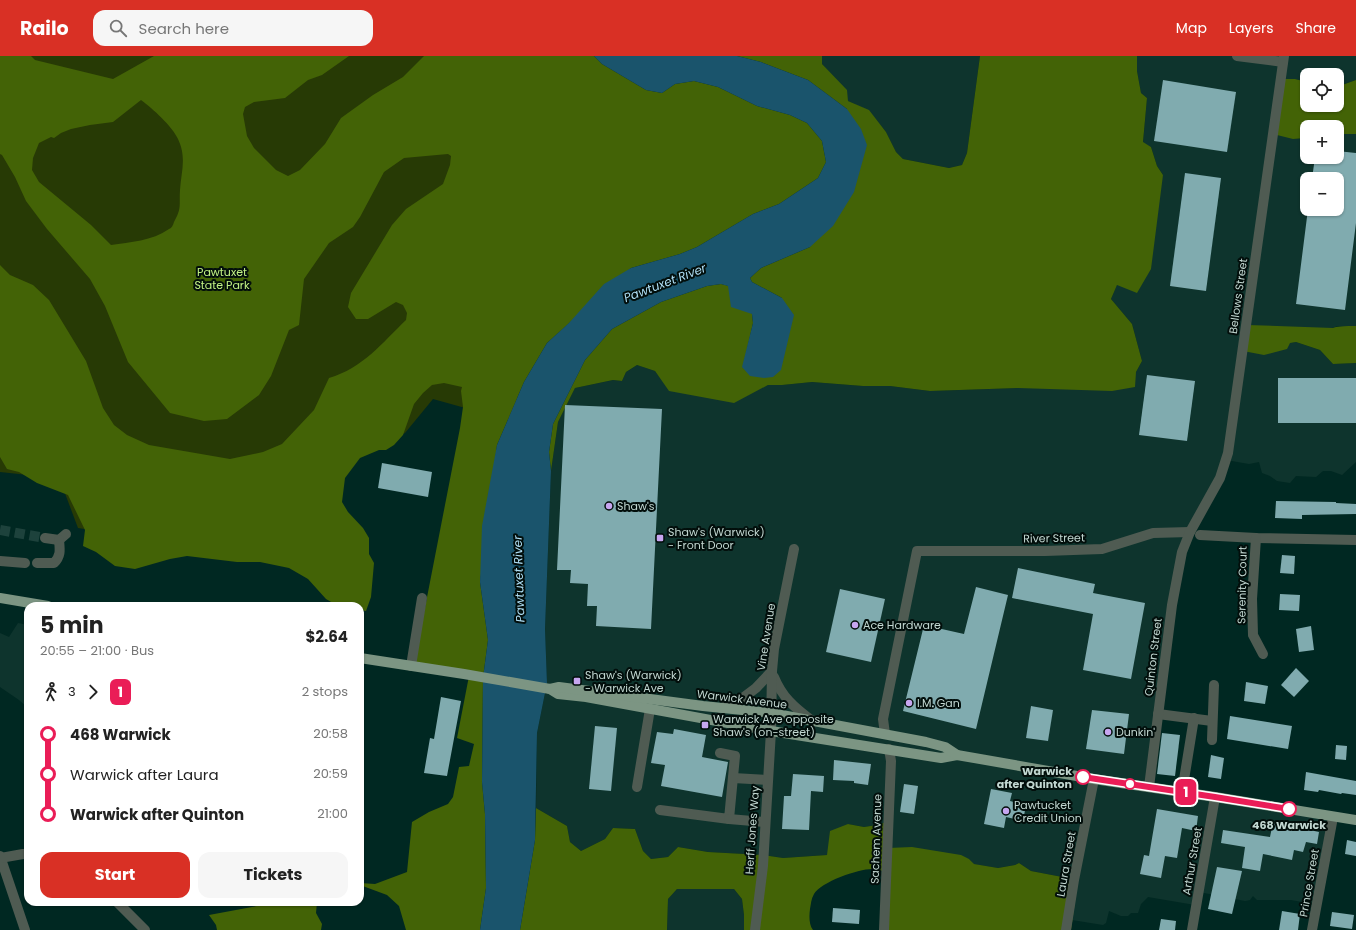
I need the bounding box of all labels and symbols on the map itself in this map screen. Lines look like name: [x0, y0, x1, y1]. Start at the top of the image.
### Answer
street label: Bellows Street: [1225, 257, 1251, 335]
water label: Pawtuxet River: [621, 259, 709, 306]
park label: Pawtuxet State Park: [194, 264, 250, 293]
place label: Shaw's: [617, 498, 655, 514]
marker: Shaw's: [604, 501, 614, 511]
place label: Shaw's (Warwick) - Front Door: [668, 524, 765, 553]
street label: River Street: [1023, 529, 1085, 547]
marker: Shaw's (Warwick) - Front Door: [655, 533, 665, 543]
water label: Pawtuxet River: [508, 535, 529, 623]
street label: Serenity Court: [1233, 546, 1251, 624]
street label: Vine Avenue: [753, 602, 779, 672]
place label: Ace Hardware: [863, 617, 941, 633]
street label: Quinton Street: [1140, 617, 1166, 697]
marker: Ace Hardware: [850, 620, 860, 630]
place label: Shaw's (Warwick) - Warwick Ave: [585, 667, 682, 696]
marker: Shaw's (Warwick) - Warwick Ave: [572, 676, 582, 686]
street label: Warwick Avenue: [696, 686, 788, 712]
place label: I.M. Gan: [917, 695, 960, 711]
marker: I.M. Gan: [904, 698, 914, 708]
place label: Warwick Ave opposite Shaw's (on-street): [713, 711, 834, 740]
marker: Warwick Ave opposite Shaw's (on-street): [700, 720, 710, 730]
place label: Dunkin': [1116, 724, 1155, 740]
marker: Dunkin': [1103, 727, 1113, 737]
place label: Warwick after Quinton: [997, 763, 1072, 792]
marker: Warwick after Quinton: [1075, 769, 1091, 785]
unlabelled marker: [1124, 778, 1136, 790]
line badge: 1: [1173, 779, 1199, 805]
street label: Herff Jones Way: [741, 785, 763, 875]
street label: Sachem Avenue: [866, 794, 886, 884]
place label: Pawtucket Credit Union: [1014, 797, 1082, 826]
marker: 468 Warwick: [1281, 801, 1297, 817]
marker: Pawtucket Credit Union: [1001, 806, 1011, 816]
place label: 468 Warwick: [1252, 817, 1326, 833]
street label: Arthur Street: [1178, 826, 1206, 896]
street label: Laura Street: [1052, 830, 1080, 898]
street label: Prince Street: [1295, 848, 1323, 918]

